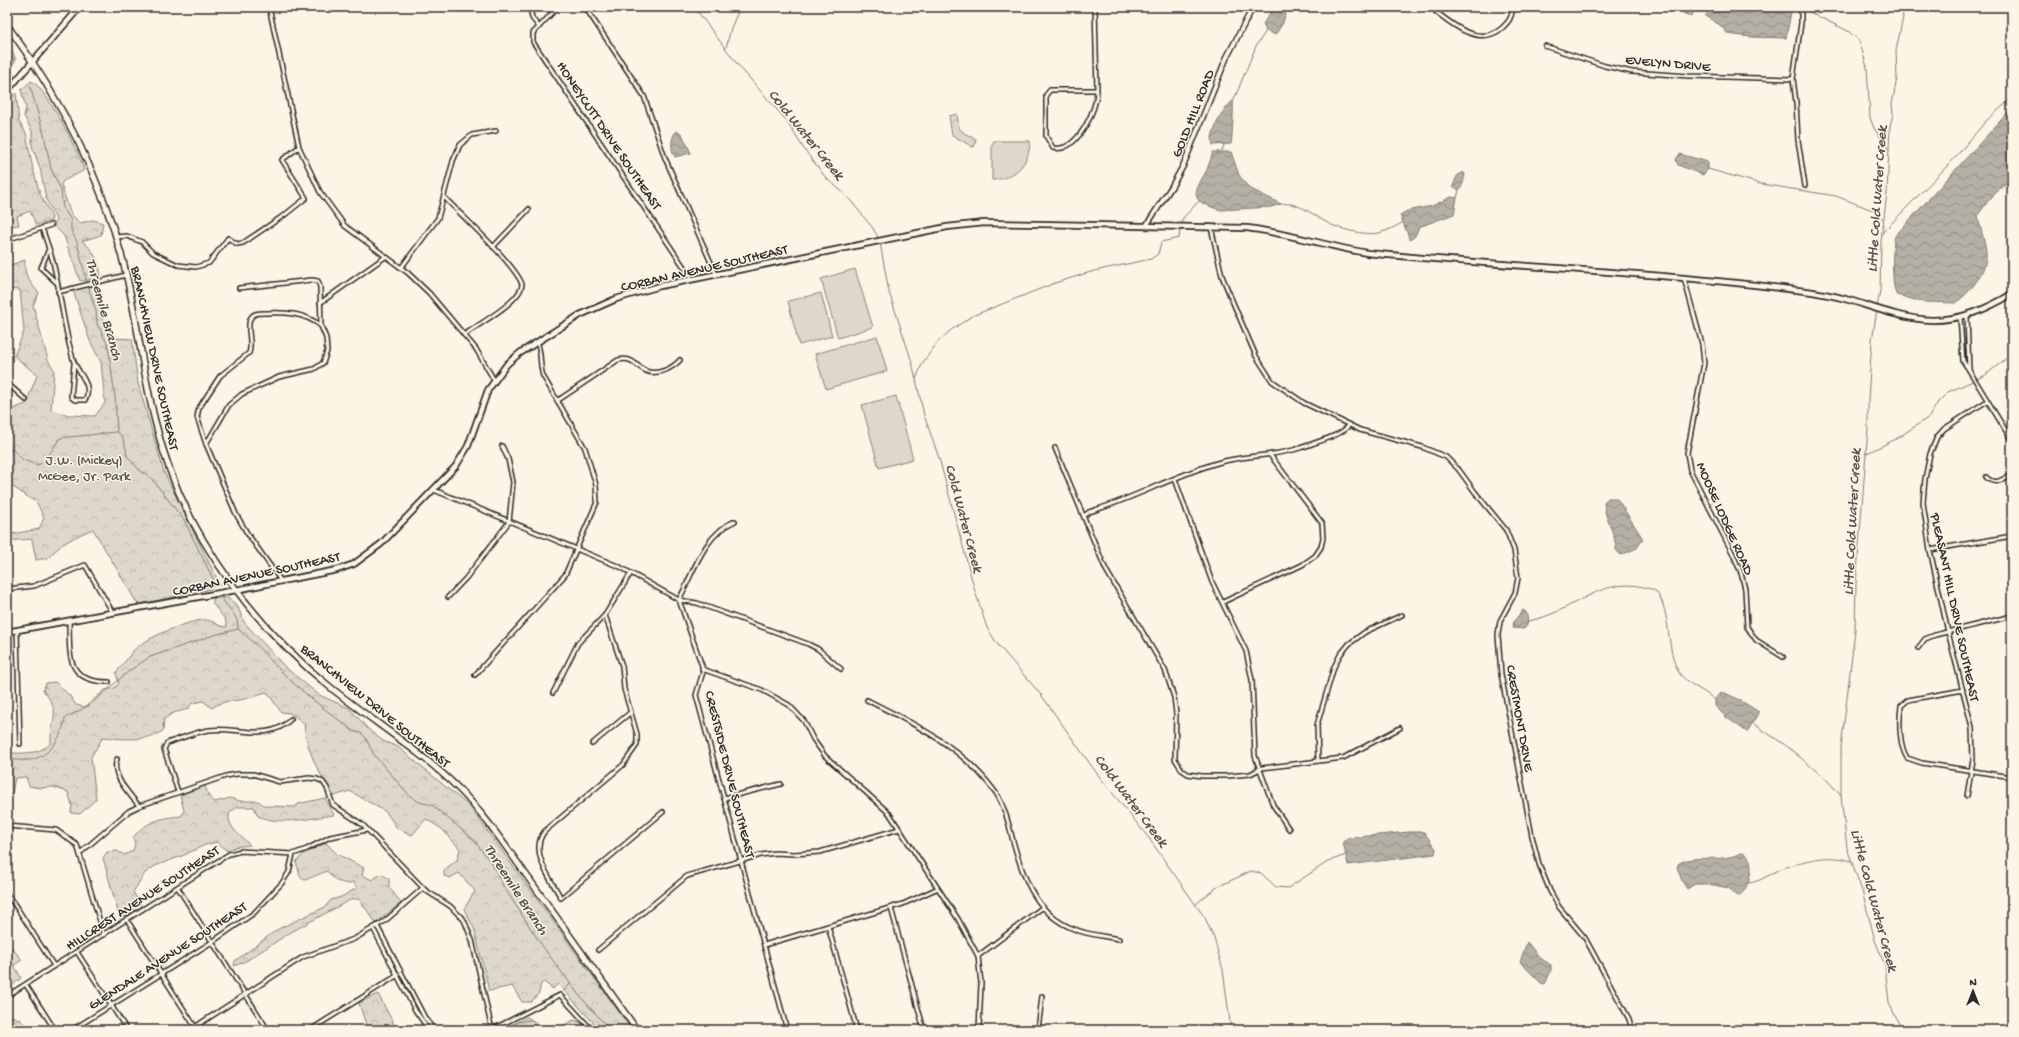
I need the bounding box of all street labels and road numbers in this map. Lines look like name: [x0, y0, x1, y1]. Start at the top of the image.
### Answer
street label: EVELYN DRIVE: [1624, 52, 1712, 77]
street label: HONEYCUTT DRIVE SOUTHEAST: [552, 59, 664, 214]
street label: GOLD HILL ROAD: [1169, 67, 1220, 160]
street label: CORBAN AVENUE SOUTHEAST: [620, 242, 790, 297]
street label: BRANCHVIEW DRIVE SOUTHEAST: [126, 264, 181, 453]
street label: MOOSE LODGE ROAD: [1691, 460, 1757, 579]
street label: PLEASANT HILL DRIVE SOUTHEAST: [1925, 511, 1982, 704]
street label: CORBAN AVENUE SOUTHEAST: [171, 549, 342, 601]
street label: BRANCHVIEW DRIVE SOUTHEAST: [295, 641, 453, 773]
street label: CRESTMONT DRIVE: [1501, 664, 1536, 774]
street label: CRESTSIDE DRIVE SOUTHEAST: [700, 689, 758, 860]
street label: HILLCREST AVENUE SOUTHEAST: [63, 843, 224, 955]
street label: GLENDALE AVENUE SOUTHEAST: [86, 899, 251, 1015]

